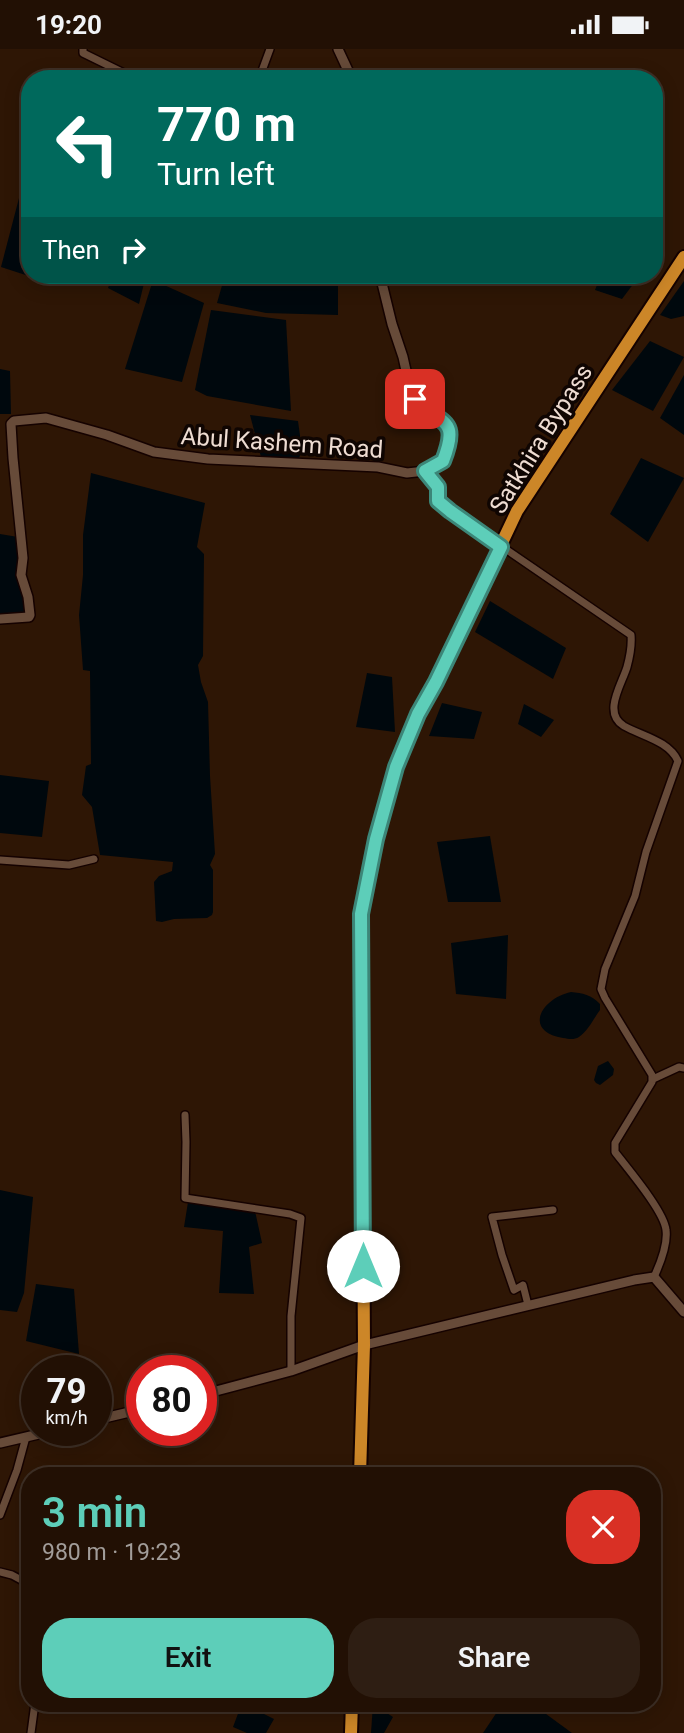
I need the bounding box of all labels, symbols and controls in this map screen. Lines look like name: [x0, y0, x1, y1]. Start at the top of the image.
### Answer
text: 19:20: [35, 10, 102, 40]
text: 770 m: [157, 96, 296, 153]
icon: left: [42, 98, 133, 189]
text: Turn left: [157, 155, 275, 193]
icon: right: [114, 231, 152, 269]
text: Then: [42, 235, 100, 265]
street label: Satkhira Bypass: [484, 359, 598, 519]
pin: [385, 369, 445, 429]
icon: arrive: [396, 380, 434, 418]
street label: Abul Kashem Road: [180, 422, 384, 464]
position arrow: [326, 1229, 400, 1303]
speed limit sign: 80: [126, 1355, 217, 1446]
text: 79: [46, 1371, 87, 1412]
text: km/h: [45, 1407, 88, 1428]
text: 3 min: [42, 1488, 147, 1537]
button: close: [566, 1490, 640, 1564]
text: 980 m · 19:23: [42, 1539, 181, 1566]
button: Exit: [42, 1618, 334, 1698]
button: Share: [348, 1618, 640, 1698]

